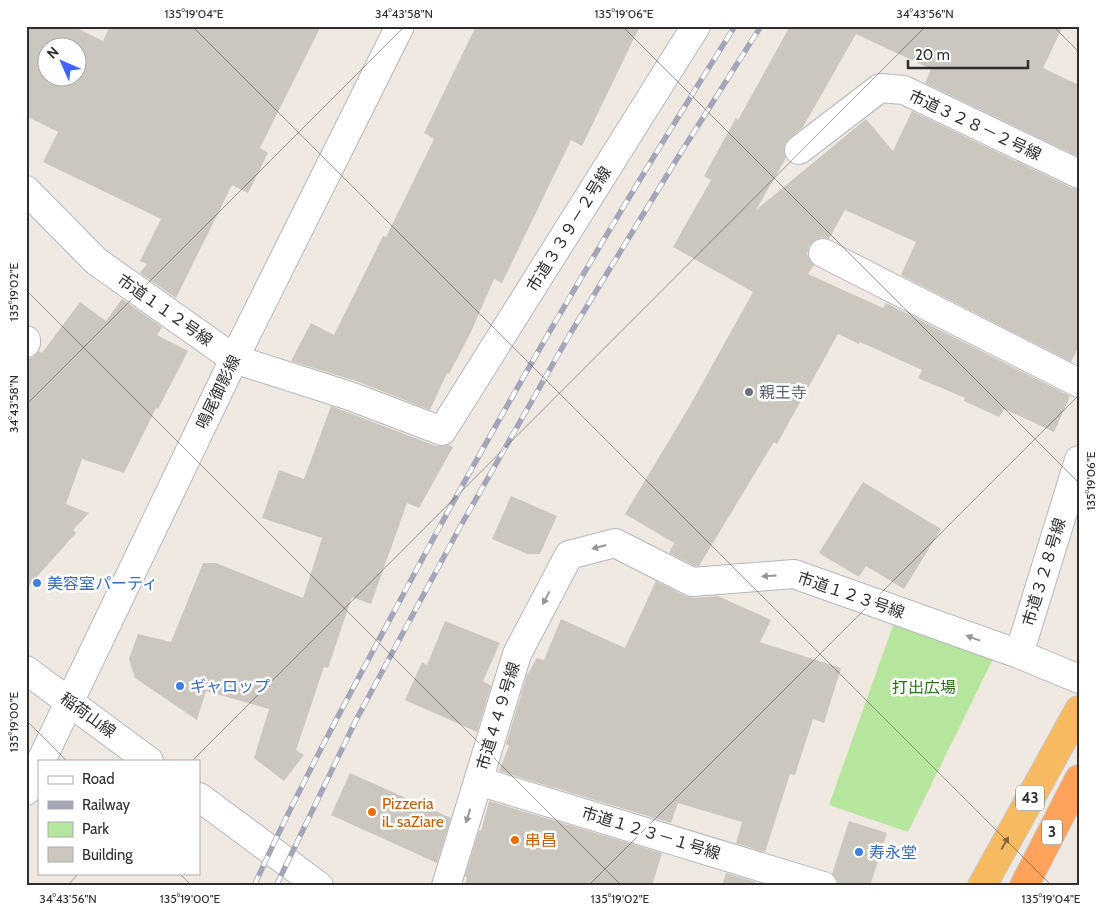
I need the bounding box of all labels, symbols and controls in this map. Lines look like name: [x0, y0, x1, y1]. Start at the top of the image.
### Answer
text: 135°19'04"E: [165, 6, 224, 21]
text: 34°43'58"N: [375, 6, 433, 21]
text: 135°19'06"E: [595, 6, 654, 21]
text: 34°43'56"N: [896, 6, 954, 21]
north arrow: [38, 38, 88, 88]
scale bar: [908, 38, 1028, 70]
text: N: [43, 43, 63, 63]
text: 20 m: [915, 46, 950, 64]
street label: 市道３２８－２号線: [906, 86, 1044, 164]
street label: 市道３３９－２号線: [523, 163, 615, 295]
text: 135°19'02"E: [6, 262, 21, 321]
street label: 市道１１２号線: [114, 270, 216, 350]
street label: 鳴尾御影線: [192, 352, 244, 432]
text: 34°43'58"N: [6, 375, 21, 433]
place label: 親王寺: [759, 383, 807, 402]
marker: 親王寺: [743, 386, 755, 398]
text: 135°19'06"E: [1083, 451, 1098, 510]
street label: 市道３２８号線: [1019, 516, 1069, 628]
one-way arrow: [591, 543, 607, 551]
street label: 市道１２３号線: [795, 568, 907, 622]
one-way arrow: [761, 573, 777, 581]
place label: 美容室パーティ: [47, 574, 158, 593]
marker: 美容室パーティ: [31, 577, 43, 589]
one-way arrow: [542, 591, 550, 606]
one-way arrow: [965, 634, 980, 642]
street label: 市道４４９号線: [473, 660, 523, 772]
place label: ギャロップ: [190, 677, 270, 696]
park label: 打出広場: [892, 678, 956, 697]
marker: ギャロップ: [174, 680, 186, 692]
street label: 稲荷山線: [57, 689, 119, 741]
text: 135°19'00"E: [6, 691, 21, 752]
legend: [38, 760, 200, 874]
text: Road: [82, 770, 115, 788]
road number: 43: [1016, 786, 1044, 810]
place label: Pizzeria iL saZiare: [382, 794, 444, 831]
text: Railway: [82, 796, 131, 814]
street label: 市道１２３－１号線: [579, 803, 723, 863]
marker: Pizzeria iL saZiare: [366, 806, 378, 818]
one-way arrow: [463, 809, 471, 824]
text: Park: [82, 820, 109, 838]
road number: 3: [1042, 820, 1062, 844]
place label: 串昌: [525, 831, 557, 850]
marker: 串昌: [509, 834, 521, 846]
one-way arrow: [1001, 835, 1009, 850]
place label: 寿永堂: [869, 843, 917, 862]
text: Building: [82, 846, 133, 864]
marker: 寿永堂: [853, 846, 865, 858]
text: 34°43'56"N: [39, 891, 97, 906]
text: 135°19'00"E: [160, 891, 221, 906]
text: 135°19'02"E: [591, 891, 650, 906]
text: 135°19'04"E: [1022, 891, 1081, 906]

